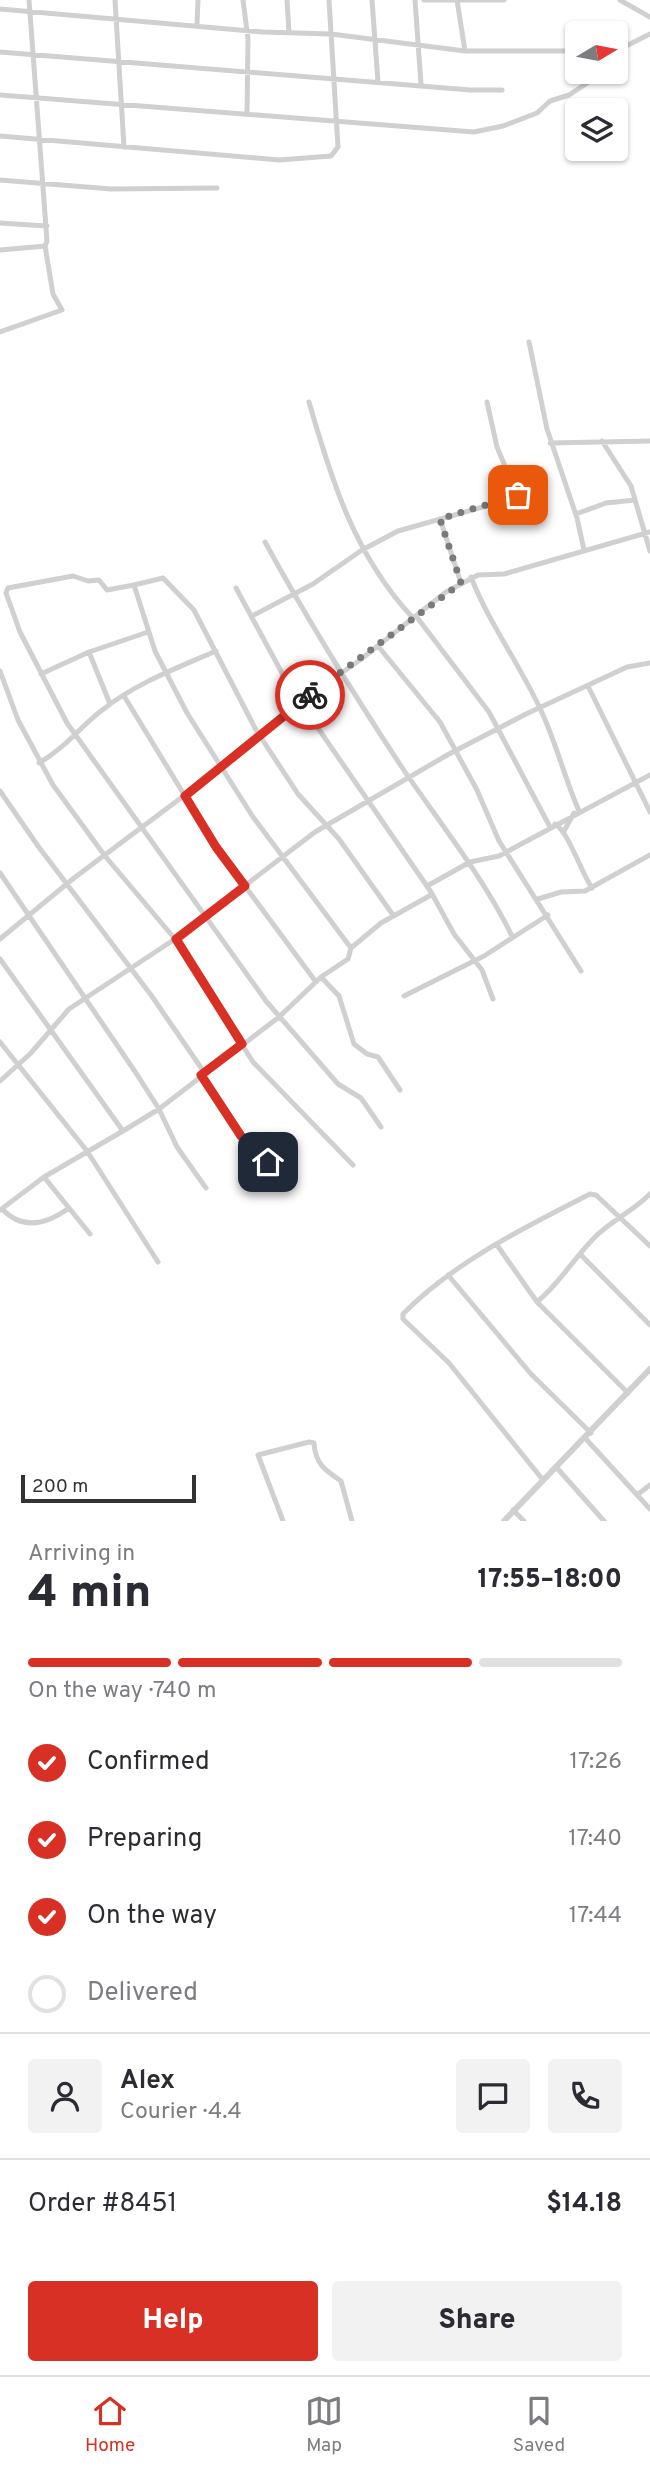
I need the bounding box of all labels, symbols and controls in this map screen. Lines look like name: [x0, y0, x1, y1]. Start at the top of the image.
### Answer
north arrow: [565, 21, 628, 84]
map controls: [565, 21, 628, 161]
button: layers: [565, 98, 628, 161]
pin: [488, 465, 548, 525]
icon: bag: [499, 476, 537, 514]
courier: [275, 660, 345, 730]
icon: bike: [291, 676, 329, 714]
pin: [238, 1132, 298, 1192]
icon: home: [249, 1143, 287, 1181]
scale bar: [21, 1472, 196, 1504]
text: 200 m: [32, 1475, 88, 1499]
text: Arriving in: [28, 1540, 135, 1569]
text: 17:55–18:00: [478, 1564, 622, 1597]
text: 4 min: [28, 1565, 152, 1624]
text: On the way · 740 m: [28, 1677, 217, 1706]
icon: check: [28, 1744, 66, 1782]
text: Confirmed: [87, 1746, 210, 1779]
text: 17:26: [569, 1748, 622, 1777]
icon: check: [28, 1821, 66, 1859]
text: Preparing: [87, 1823, 202, 1856]
text: 17:40: [568, 1825, 622, 1854]
icon: check: [28, 1898, 66, 1936]
text: On the way: [87, 1900, 217, 1933]
text: 17:44: [569, 1902, 622, 1931]
text: Delivered: [87, 1977, 198, 2010]
button: person: [28, 2059, 102, 2133]
button: chat: [456, 2059, 530, 2133]
button: phone: [548, 2059, 622, 2133]
text: Alex: [120, 2065, 175, 2098]
text: Courier · 4.4: [120, 2098, 242, 2127]
text: Order #8451: [28, 2188, 177, 2221]
text: $14.18: [546, 2188, 622, 2221]
button: Help: [28, 2281, 318, 2361]
button: Share: [332, 2281, 622, 2361]
tab: Home: [85, 2392, 135, 2458]
tab: Map: [305, 2392, 343, 2458]
tab: Saved: [513, 2392, 565, 2458]

